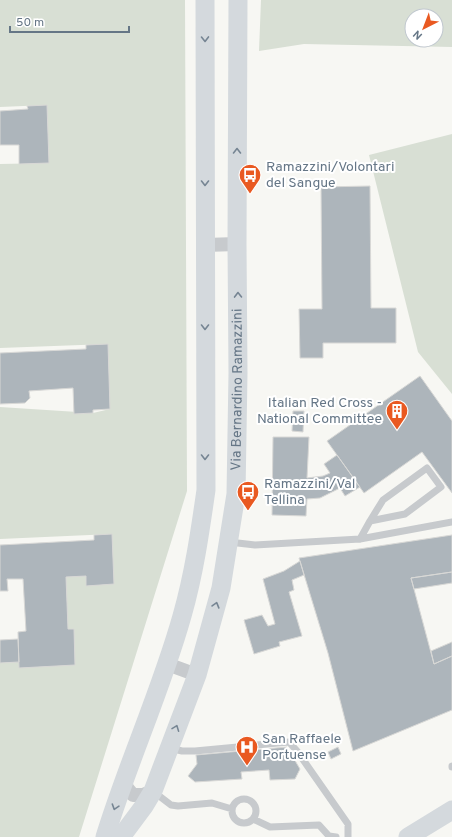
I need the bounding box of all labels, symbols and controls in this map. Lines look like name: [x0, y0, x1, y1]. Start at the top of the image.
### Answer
scale bar: [10, 8, 129, 34]
north arrow: [404, 8, 444, 48]
text: 50 m: [16, 15, 44, 31]
text: N: [410, 27, 426, 43]
one-way arrow: [201, 36, 209, 42]
one-way arrow: [233, 148, 241, 154]
place label: Ramazzini/Volontari del Sangue: [266, 159, 394, 192]
bus stop icon: Ramazzini/Volontari del Sangue: [237, 162, 263, 195]
one-way arrow: [201, 180, 209, 186]
one-way arrow: [233, 292, 242, 298]
street label: Via Bernardino Ramazzini: [228, 308, 247, 471]
one-way arrow: [201, 324, 209, 330]
place label: Italian Red Cross - National Committee: [257, 395, 382, 428]
building icon: Italian Red Cross - National Committee: [384, 398, 410, 431]
one-way arrow: [201, 454, 209, 460]
place label: Ramazzini/Val Tellina: [264, 476, 355, 509]
bus stop icon: Ramazzini/Val Tellina: [235, 479, 261, 512]
one-way arrow: [211, 602, 220, 609]
one-way arrow: [172, 725, 180, 732]
place label: San Raffaele Portuense: [262, 731, 341, 764]
hospital icon: San Raffaele Portuense: [234, 734, 260, 767]
one-way arrow: [111, 803, 120, 810]

